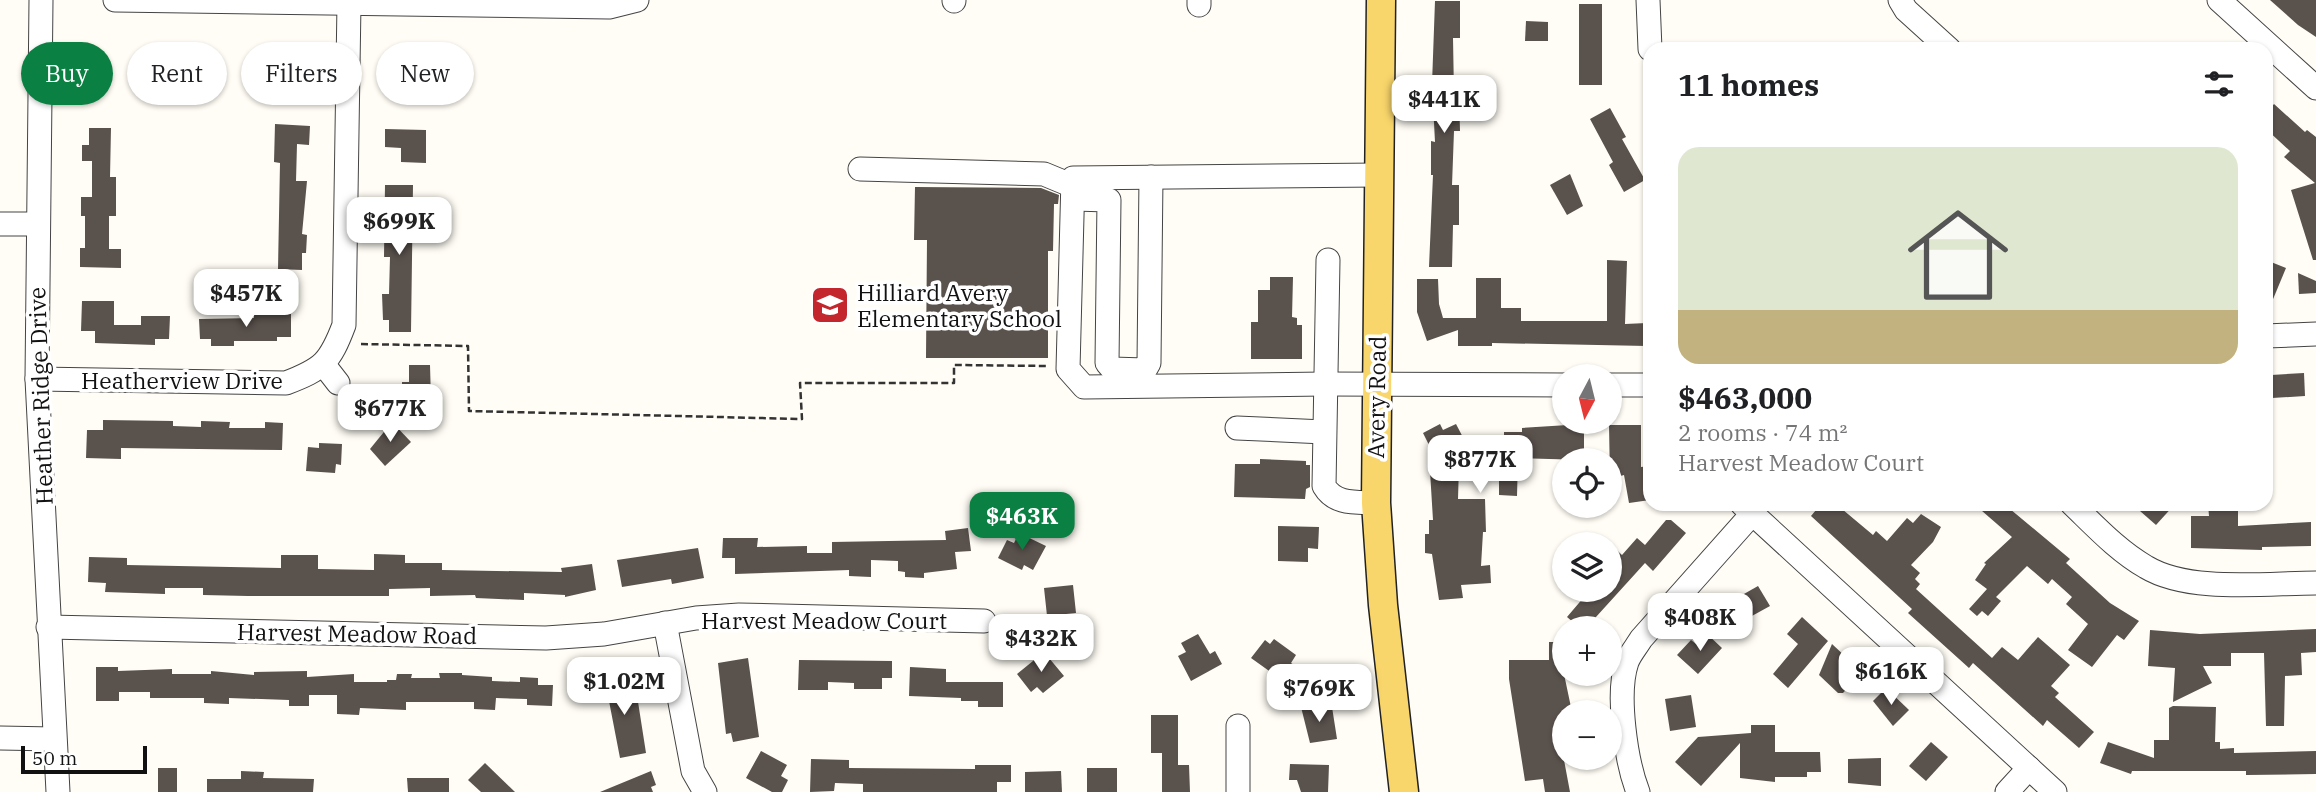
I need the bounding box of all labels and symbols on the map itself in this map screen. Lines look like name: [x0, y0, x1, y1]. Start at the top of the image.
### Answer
pin: $441K: [1395, 76, 1493, 135]
pin: $699K: [350, 198, 448, 257]
pin: $457K: [197, 270, 295, 329]
place label: Hilliard Avery Elementary School: [857, 277, 1062, 333]
school or university icon: Hilliard Avery Elementary School: [809, 284, 851, 326]
street label: Heather Ridge Drive: [21, 286, 59, 506]
street label: Avery Road: [1360, 335, 1392, 459]
north arrow: [1552, 364, 1622, 434]
street label: Heatherview Drive: [81, 365, 283, 395]
pin: $677K: [341, 384, 439, 444]
pin: $877K: [1431, 435, 1529, 495]
pin: $463K: [973, 492, 1071, 552]
pin: $408K: [1651, 594, 1749, 653]
street label: Harvest Meadow Court: [701, 605, 947, 635]
pin: $432K: [992, 614, 1090, 674]
street label: Harvest Meadow Road: [237, 616, 477, 650]
pin: $616K: [1842, 648, 1940, 707]
pin: $1.02M: [567, 658, 681, 717]
pin: $769K: [1270, 664, 1368, 724]
scale bar: [21, 743, 147, 775]

